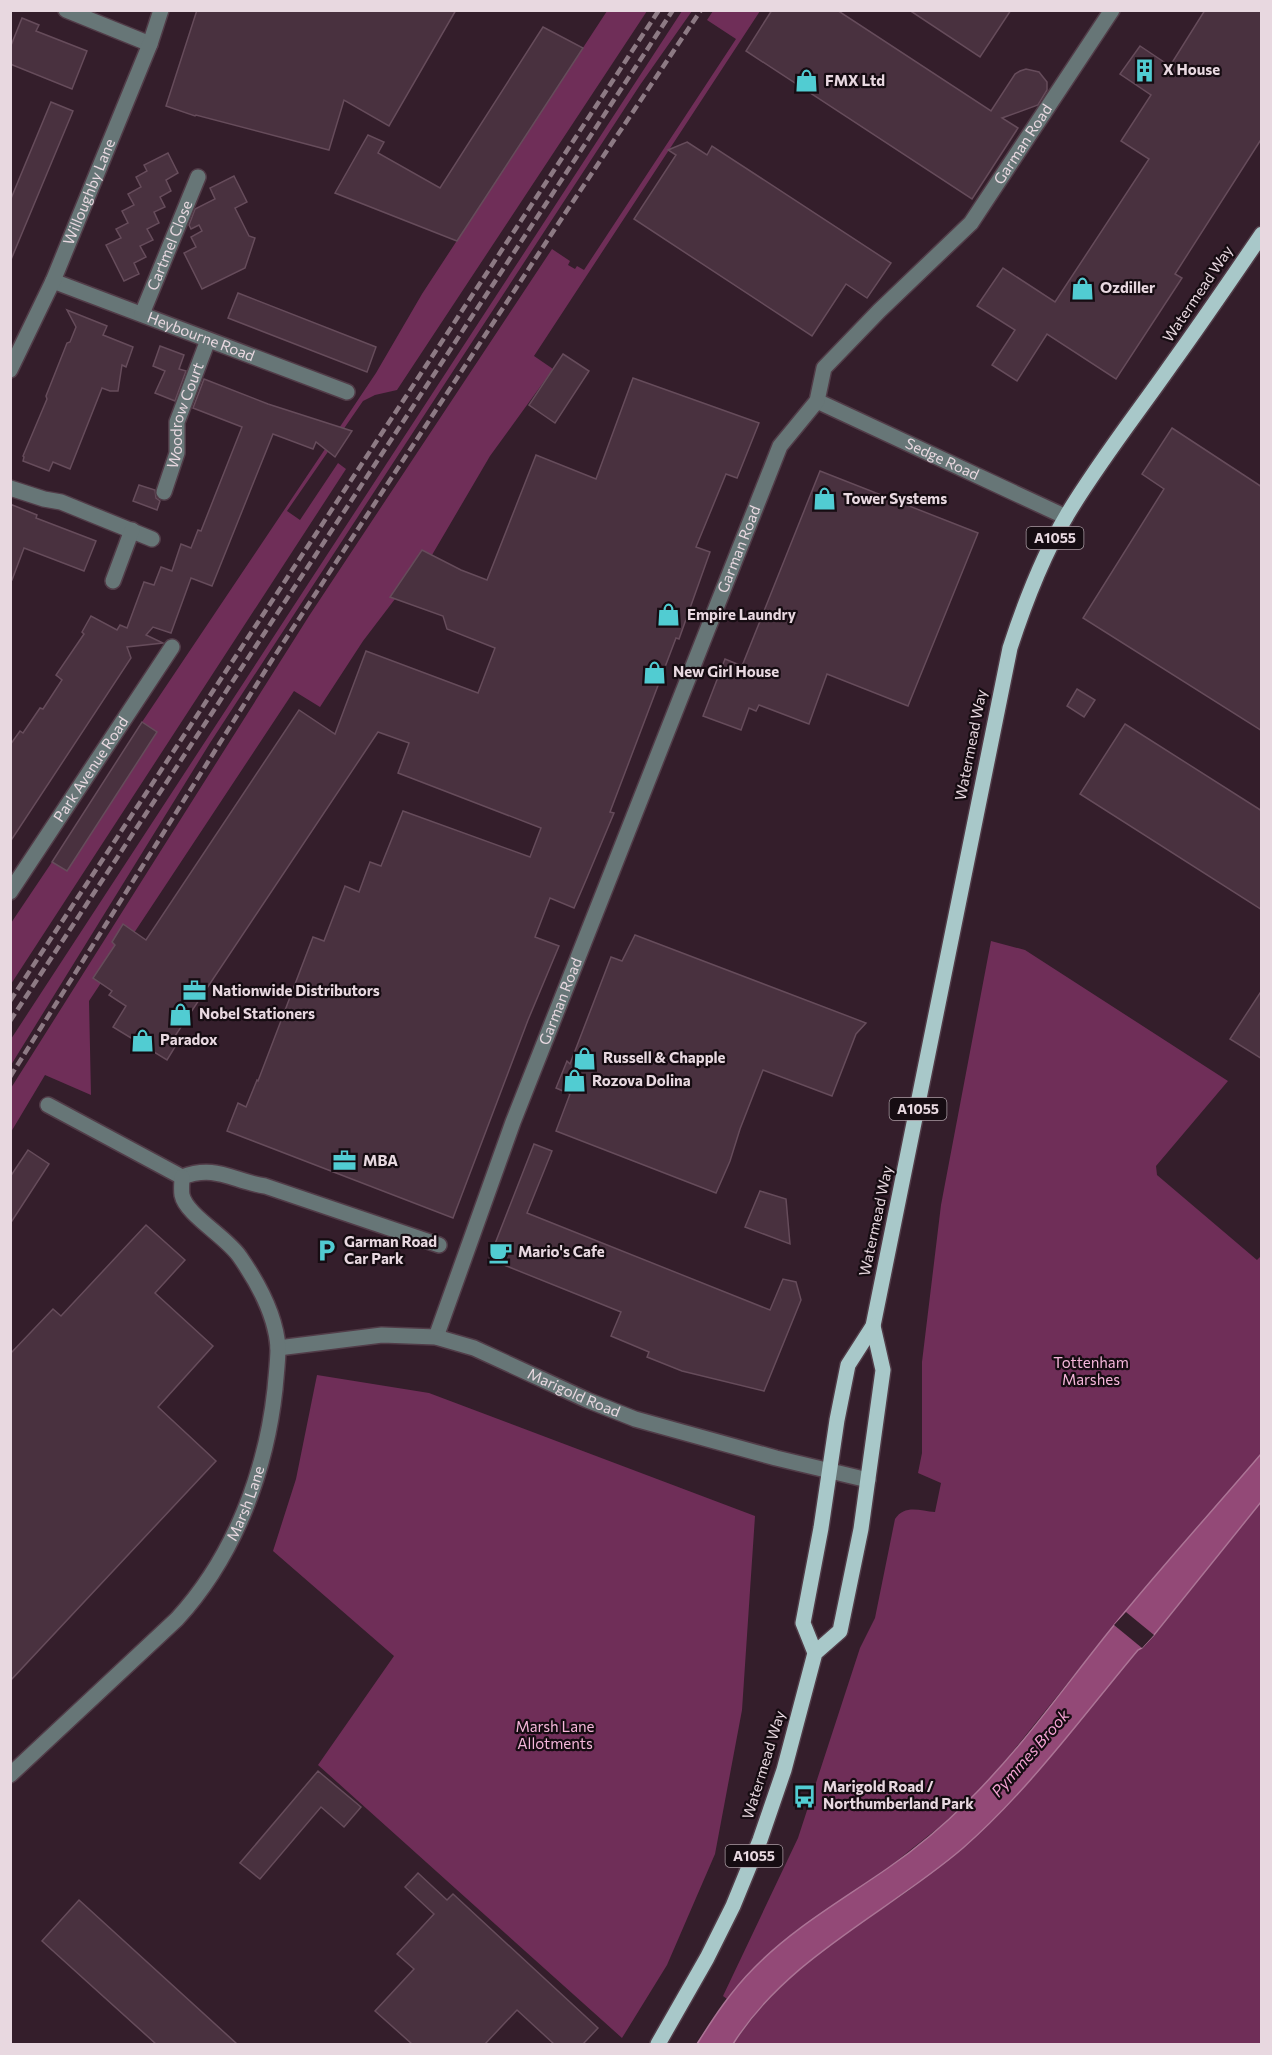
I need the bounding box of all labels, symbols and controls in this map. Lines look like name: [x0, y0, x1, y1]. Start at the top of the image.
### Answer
building icon: X House: [1132, 57, 1158, 83]
place label: X House: [1163, 60, 1220, 78]
shop icon: FMX Ltd: [794, 68, 820, 94]
place label: FMX Ltd: [825, 71, 885, 89]
street label: Garman Road: [989, 100, 1055, 187]
street label: Willoughby Lane: [59, 136, 118, 247]
street label: Cartmel Close: [143, 197, 196, 293]
street label: Watermead Way: [1158, 242, 1236, 345]
shop icon: Ozdiller: [1069, 275, 1095, 301]
place label: Ozdiller: [1100, 278, 1155, 296]
street label: Heybourne Road: [145, 307, 257, 364]
street label: Woodrow Court: [162, 360, 207, 471]
street label: Sedge Road: [903, 433, 982, 483]
shop icon: Tower Systems: [812, 486, 838, 512]
place label: Tower Systems: [843, 489, 947, 507]
street label: Garman Road: [713, 503, 764, 595]
road number: A1055: [1026, 527, 1084, 549]
shop icon: Empire Laundry: [656, 602, 682, 628]
place label: Empire Laundry: [687, 605, 797, 623]
shop icon: New Girl House: [642, 659, 668, 685]
place label: New Girl House: [673, 662, 779, 680]
street label: Watermead Way: [950, 688, 990, 802]
street label: Park Avenue Road: [49, 713, 131, 825]
street label: Garman Road: [534, 955, 585, 1047]
office icon: Nationwide Distributors: [181, 978, 207, 1004]
place label: Nationwide Distributors: [212, 981, 380, 999]
shop icon: Nobel Stationers: [168, 1001, 194, 1027]
place label: Nobel Stationers: [199, 1004, 315, 1022]
shop icon: Paradox: [129, 1027, 155, 1053]
place label: Paradox: [160, 1030, 218, 1048]
shop icon: Russell & Chapple: [572, 1045, 598, 1071]
place label: Russell & Chapple: [603, 1048, 726, 1066]
shop icon: Rozova Dolina: [561, 1068, 587, 1094]
place label: Rozova Dolina: [592, 1071, 691, 1089]
road number: A1055: [890, 1098, 946, 1120]
office icon: MBA: [332, 1148, 358, 1174]
place label: MBA: [363, 1151, 398, 1169]
street label: Watermead Way: [855, 1164, 896, 1278]
place label: Garman Road Car Park: [344, 1232, 437, 1267]
parking icon: Garman Road Car Park: [313, 1238, 339, 1264]
cafe icon: Mario's Cafe: [487, 1239, 513, 1265]
place label: Mario's Cafe: [518, 1242, 605, 1260]
park label: Tottenham Marshes: [1053, 1353, 1129, 1388]
street label: Marigold Road: [525, 1364, 623, 1420]
street label: Marsh Lane: [222, 1464, 268, 1544]
water label: Pymmes Brook: [987, 1705, 1073, 1800]
street label: Watermead Way: [738, 1708, 788, 1821]
park label: Marsh Lane Allotments: [515, 1717, 595, 1752]
place label: Marigold Road / Northumberland Park: [823, 1777, 974, 1812]
bus stop icon: Marigold Road / Northumberland Park: [792, 1783, 818, 1809]
road number: A1055: [726, 1845, 783, 1867]

